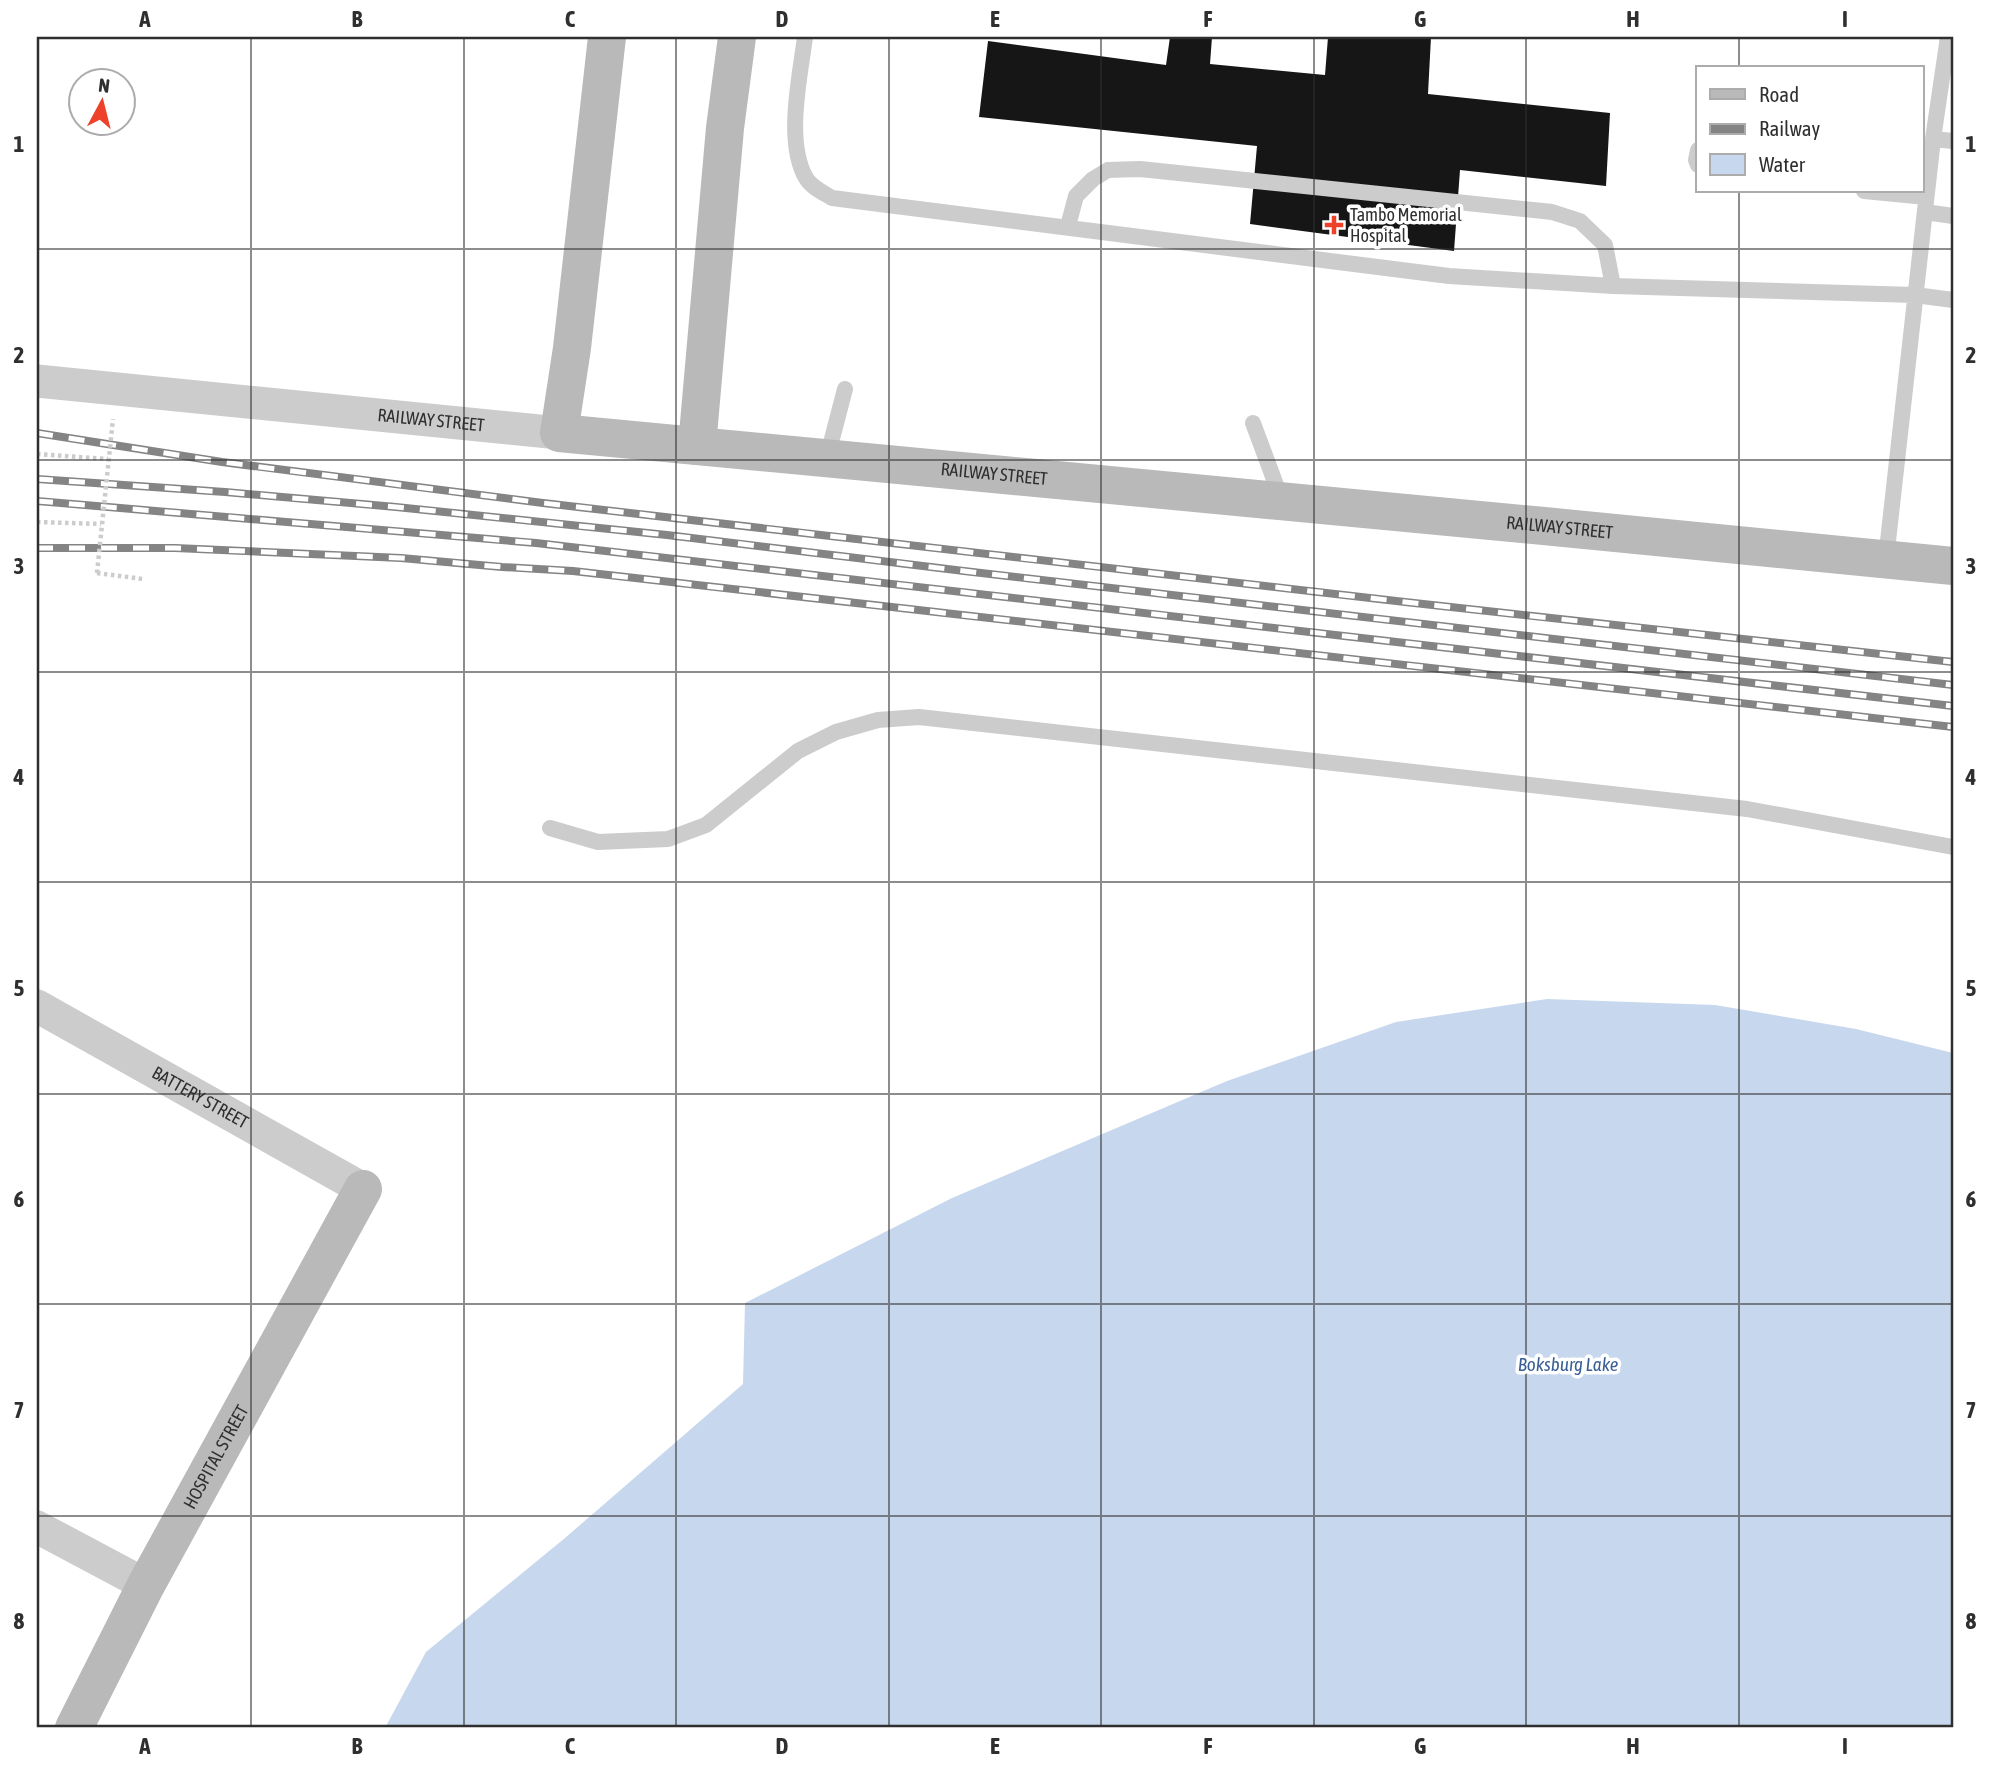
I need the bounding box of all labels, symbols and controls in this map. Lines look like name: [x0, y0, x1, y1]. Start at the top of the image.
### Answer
text: A: [138, 6, 151, 32]
text: B: [352, 6, 363, 32]
text: C: [565, 6, 576, 32]
text: D: [776, 6, 789, 32]
text: E: [990, 6, 1000, 32]
text: F: [1203, 6, 1213, 32]
text: G: [1414, 6, 1426, 32]
text: H: [1626, 6, 1640, 32]
text: I: [1842, 6, 1848, 32]
north arrow: [66, 66, 136, 136]
legend: [1696, 66, 1924, 192]
text: N: [97, 74, 111, 97]
text: Road: [1759, 82, 1799, 106]
text: Railway: [1759, 116, 1821, 140]
text: 1: [14, 131, 25, 157]
text: 1: [1966, 131, 1977, 157]
text: Water: [1759, 152, 1806, 176]
place label: Tambo Memorial Hospital: [1350, 204, 1462, 246]
marker: Tambo Memorial Hospital: [1324, 215, 1344, 235]
text: 2: [14, 342, 24, 368]
text: 2: [1966, 342, 1976, 368]
street label: RAILWAY STREET: [377, 404, 486, 436]
street label: RAILWAY STREET: [940, 458, 1049, 489]
street label: RAILWAY STREET: [1505, 511, 1614, 543]
text: 3: [14, 553, 24, 579]
text: 3: [1966, 553, 1976, 579]
text: 4: [13, 764, 25, 790]
text: 4: [1965, 764, 1977, 790]
text: 5: [14, 975, 25, 1001]
text: 5: [1966, 975, 1977, 1001]
street label: BATTERY STREET: [148, 1062, 252, 1133]
text: 6: [14, 1186, 25, 1212]
text: 6: [1966, 1186, 1977, 1212]
water label: Boksburg Lake: [1518, 1353, 1618, 1375]
text: 7: [14, 1397, 24, 1423]
text: 7: [1966, 1397, 1976, 1423]
street label: HOSPITAL STREET: [179, 1401, 253, 1512]
text: 8: [14, 1608, 25, 1634]
text: 8: [1966, 1608, 1977, 1634]
text: A: [138, 1733, 151, 1759]
text: B: [352, 1733, 363, 1759]
text: C: [565, 1733, 576, 1759]
text: D: [776, 1733, 789, 1759]
text: E: [990, 1733, 1000, 1759]
text: F: [1203, 1733, 1213, 1759]
text: G: [1414, 1733, 1426, 1759]
text: H: [1626, 1733, 1640, 1759]
text: I: [1842, 1733, 1848, 1759]

